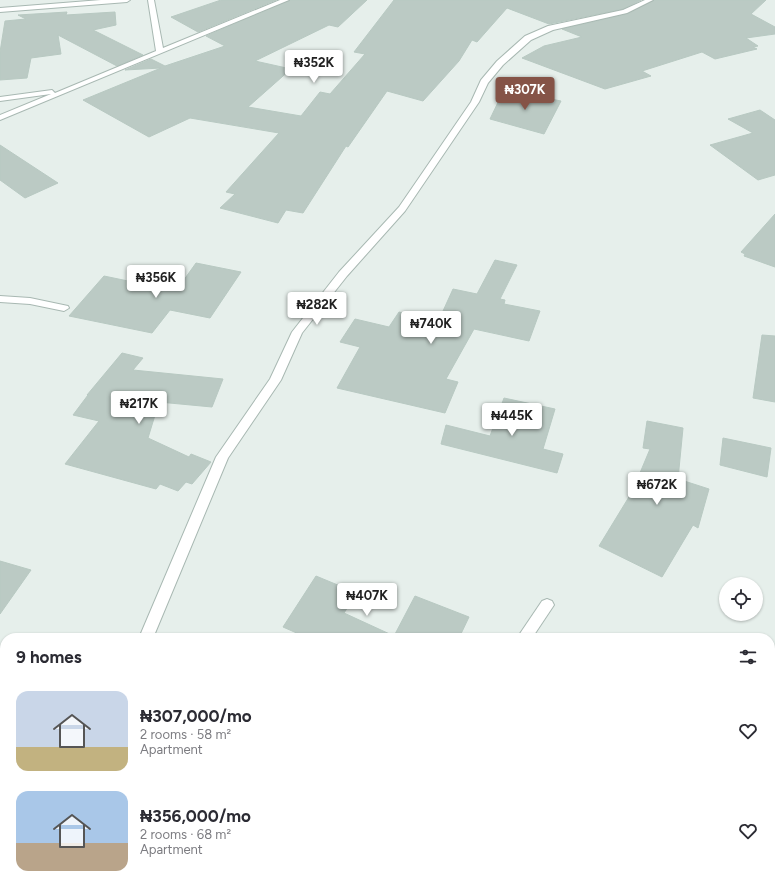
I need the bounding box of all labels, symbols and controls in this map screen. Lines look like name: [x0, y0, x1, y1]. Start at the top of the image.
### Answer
pin: ₦352K: [286, 50, 342, 84]
text: ₦352K: [294, 55, 334, 70]
pin: ₦307K: [497, 77, 553, 111]
text: ₦307K: [505, 82, 545, 97]
pin: ₦356K: [128, 265, 184, 299]
text: ₦356K: [136, 270, 176, 285]
pin: ₦282K: [289, 292, 345, 326]
text: ₦282K: [296, 297, 338, 312]
pin: ₦740K: [403, 311, 459, 345]
text: ₦740K: [410, 316, 452, 331]
pin: ₦217K: [111, 391, 167, 425]
text: ₦217K: [120, 396, 158, 411]
pin: ₦445K: [484, 403, 540, 437]
text: ₦445K: [491, 408, 533, 423]
pin: ₦672K: [629, 472, 685, 506]
text: ₦672K: [637, 477, 677, 492]
map controls: [719, 577, 763, 621]
button: locate: [719, 577, 763, 621]
pin: ₦407K: [339, 583, 395, 617]
text: ₦407K: [346, 588, 388, 603]
icon: filters: [737, 646, 759, 668]
text: 9 homes: [16, 647, 82, 667]
text: ₦307,000/mo: [140, 706, 252, 726]
icon: home: [48, 707, 96, 755]
icon: heart: [737, 720, 759, 742]
text: 2 rooms · 58 m²: [140, 727, 231, 742]
text: Apartment: [140, 742, 203, 757]
text: ₦356,000/mo: [140, 806, 251, 826]
icon: home: [48, 807, 96, 855]
icon: heart: [737, 820, 759, 842]
text: 2 rooms · 68 m²: [140, 827, 231, 842]
text: Apartment: [140, 842, 203, 857]

